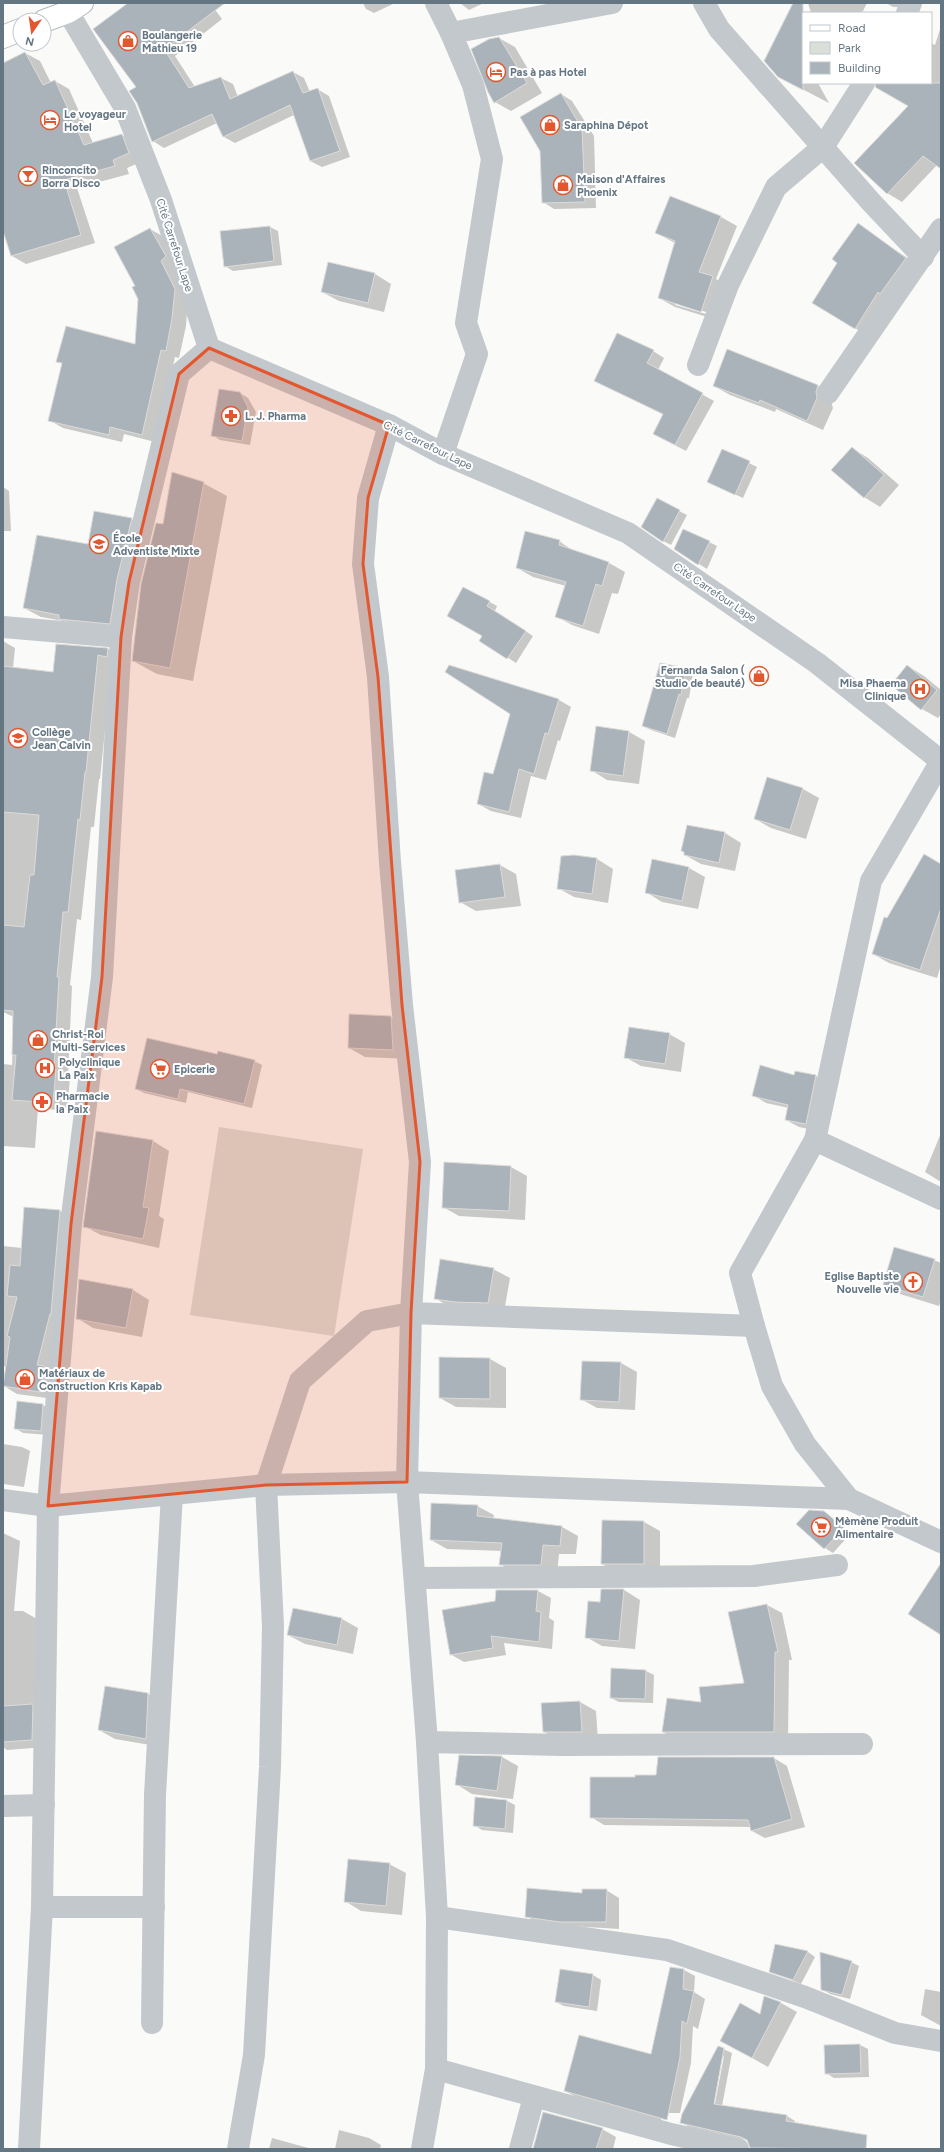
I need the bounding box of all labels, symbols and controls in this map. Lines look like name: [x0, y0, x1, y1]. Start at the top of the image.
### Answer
north arrow: [12, 12, 52, 52]
legend: [802, 12, 932, 84]
text: Road: [838, 21, 866, 35]
place label: Boulangerie Mathieu 19: [142, 29, 202, 55]
shop icon: Boulangerie Mathieu 19: [117, 30, 139, 52]
text: N: [24, 34, 35, 49]
text: Park: [838, 41, 861, 55]
hotel icon: Pas à pas Hotel: [485, 61, 507, 83]
text: Building: [838, 61, 881, 75]
place label: Pas à pas Hotel: [510, 66, 587, 79]
place label: Le voyageur Hotel: [64, 108, 127, 134]
hotel icon: Le voyageur Hotel: [39, 109, 61, 131]
shop icon: Saraphina Dépot: [539, 114, 561, 136]
place label: Saraphina Dépot: [564, 119, 649, 132]
place label: Rinconcito Borra Disco: [42, 164, 101, 190]
bar icon: Rinconcito Borra Disco: [17, 165, 39, 187]
place label: Maison d'Affaires Phoenix: [577, 173, 665, 199]
shop icon: Maison d'Affaires Phoenix: [552, 174, 574, 196]
street label: Cité Carrefour Lape: [153, 197, 196, 293]
pharmacy icon: L. J. Pharma: [220, 405, 242, 427]
place label: L. J. Pharma: [245, 410, 306, 423]
street label: Cité Carrefour Lape: [381, 418, 474, 473]
place label: École Adventiste Mixte: [113, 531, 200, 558]
school or university icon: École Adventiste Mixte: [88, 533, 110, 555]
street label: Cité Carrefour Lape: [671, 560, 759, 625]
place label: Fernanda Salon ( Studio de beauté): [655, 664, 745, 690]
shop icon: Fernanda Salon ( Studio de beauté): [748, 665, 770, 687]
place label: Misa Phaema Clinique: [840, 677, 906, 703]
hospital icon: Misa Phaema Clinique: [909, 678, 931, 700]
place label: Collège Jean Calvin: [32, 726, 91, 752]
school or university icon: Collège Jean Calvin: [7, 727, 29, 749]
place label: Christ-Roi Multi-Services: [52, 1028, 125, 1054]
shop icon: Christ-Roi Multi-Services: [27, 1029, 49, 1051]
place label: Polyclinique La Paix: [59, 1056, 120, 1082]
hospital icon: Polyclinique La Paix: [34, 1057, 56, 1079]
supermarket icon: Epicerie: [149, 1058, 171, 1080]
place label: Epicerie: [174, 1063, 215, 1076]
place label: Pharmacie la Paix: [56, 1090, 109, 1116]
pharmacy icon: Pharmacie la Paix: [31, 1091, 53, 1113]
place label: Eglise Baptiste Nouvelle vie: [824, 1270, 899, 1296]
church icon: Eglise Baptiste Nouvelle vie: [902, 1271, 924, 1293]
place label: Matériaux de Construction Kris Kapab: [39, 1367, 163, 1393]
shop icon: Matériaux de Construction Kris Kapab: [14, 1368, 36, 1390]
place label: Mèmène Produit Alimentaire: [835, 1515, 919, 1541]
supermarket icon: Mèmène Produit Alimentaire: [810, 1516, 832, 1538]

